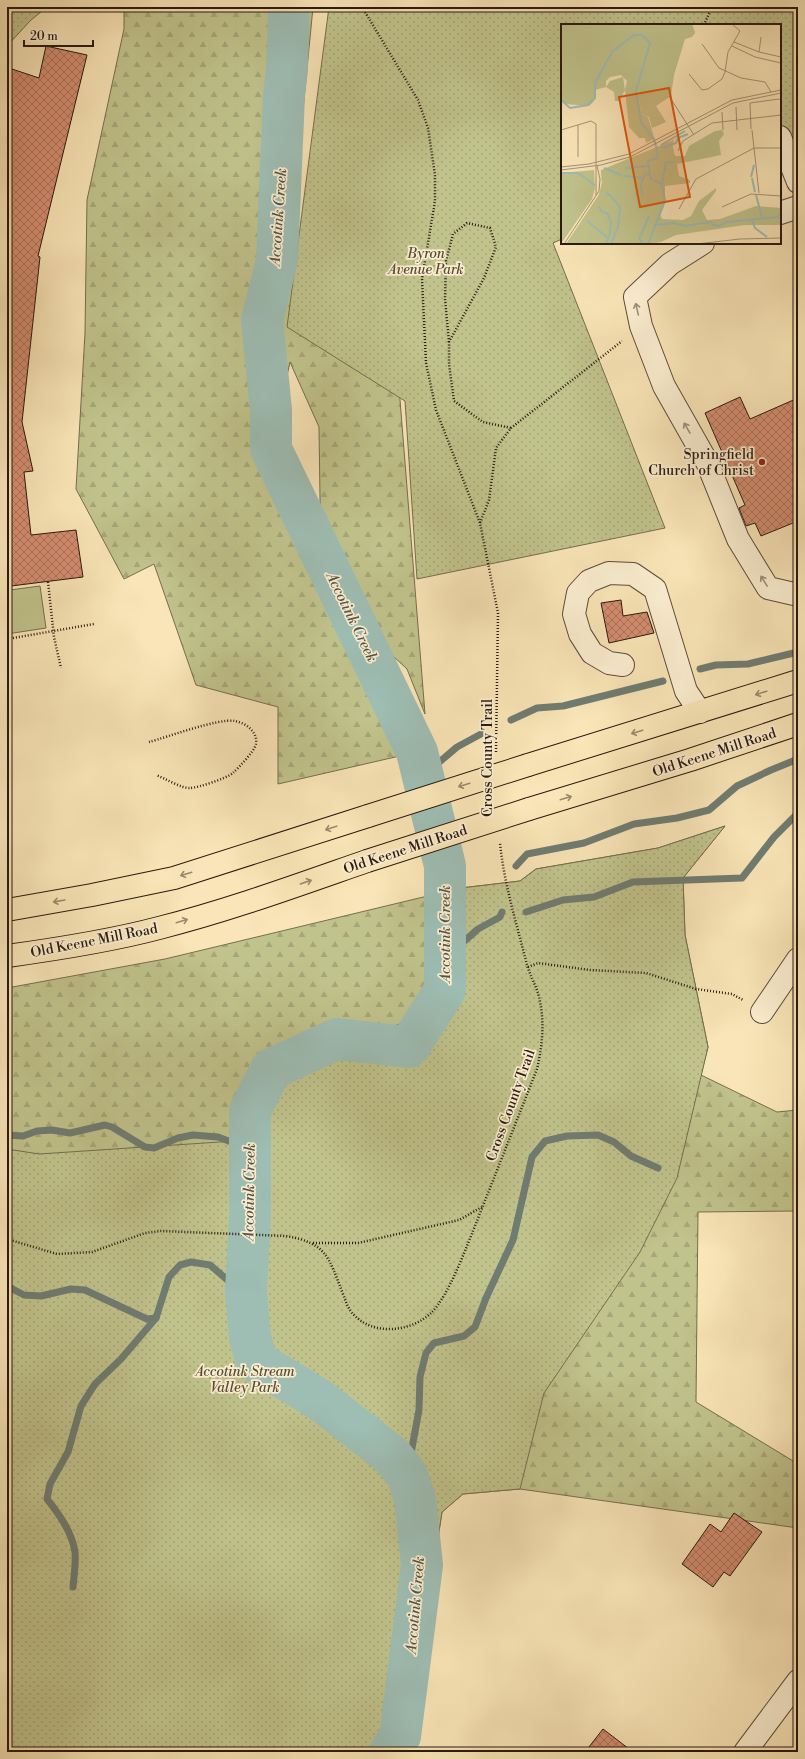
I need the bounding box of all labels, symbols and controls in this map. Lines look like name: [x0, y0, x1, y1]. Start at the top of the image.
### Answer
scale bar: [24, 22, 93, 48]
inset map: [561, 24, 781, 244]
text: 20 m: [30, 29, 58, 44]
water label: Accotink Creek: [265, 168, 291, 268]
park label: Byron Avenue Park: [386, 245, 464, 279]
one-way arrow: [633, 303, 641, 316]
one-way arrow: [683, 422, 691, 434]
place label: Springfield Church of Christ: [648, 446, 754, 480]
marker: Springfield Church of Christ: [757, 457, 767, 467]
water label: Accotink Creek: [321, 567, 382, 665]
one-way arrow: [760, 576, 768, 587]
one-way arrow: [754, 690, 767, 697]
street label: Cross County Trail: [479, 699, 497, 817]
street label: Old Keene Mill Road: [650, 724, 779, 781]
one-way arrow: [630, 729, 643, 736]
one-way arrow: [459, 782, 471, 790]
one-way arrow: [559, 794, 572, 801]
street label: Old Keene Mill Road: [341, 821, 470, 878]
one-way arrow: [325, 825, 337, 833]
one-way arrow: [180, 871, 193, 878]
one-way arrow: [300, 878, 313, 885]
water label: Accotink Creek: [436, 885, 455, 985]
one-way arrow: [53, 897, 66, 905]
one-way arrow: [176, 917, 189, 924]
street label: Old Keene Mill Road: [29, 920, 159, 962]
street label: Cross County Trail: [482, 1047, 540, 1164]
water label: Accotink Creek: [239, 1143, 260, 1243]
park label: Accotink Stream Valley Park: [193, 1363, 295, 1397]
water label: Accotink Creek: [402, 1556, 429, 1656]

